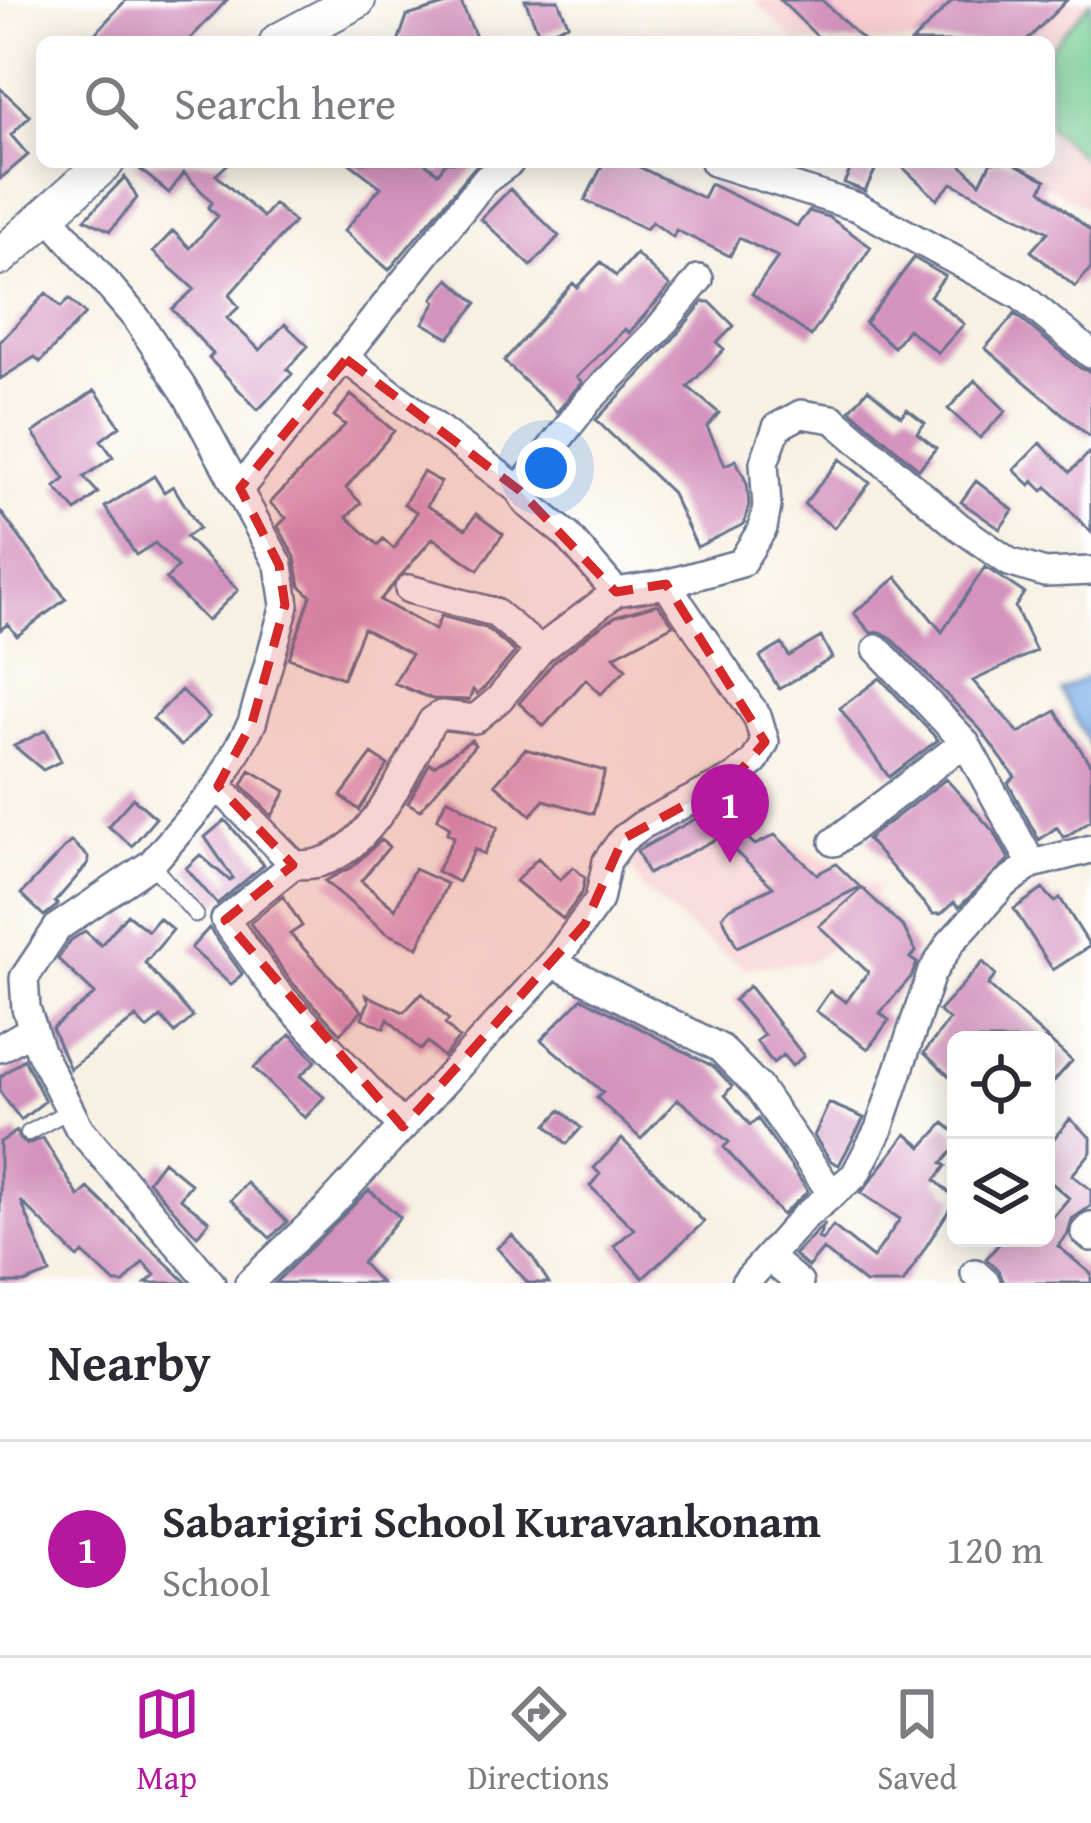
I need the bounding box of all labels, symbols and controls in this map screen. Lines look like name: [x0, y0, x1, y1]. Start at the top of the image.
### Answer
search box: [36, 36, 1055, 168]
icon: search: [78, 69, 144, 135]
text: Search here: [174, 70, 396, 135]
your location: [516, 438, 576, 498]
pin: 1: [691, 764, 769, 863]
map controls: [947, 1031, 1055, 1247]
button: locate: [947, 1031, 1055, 1139]
button: layers: [947, 1139, 1055, 1247]
text: Nearby: [48, 1324, 211, 1399]
text: Sabarigiri School Kuravankonam: [162, 1488, 821, 1553]
text: 1: [77, 1520, 97, 1577]
text: 120 m: [946, 1520, 1043, 1577]
text: School: [162, 1553, 270, 1610]
tab: Map: [134, 1681, 200, 1801]
tab: Directions: [468, 1681, 609, 1801]
tab: Saved: [877, 1681, 957, 1801]

